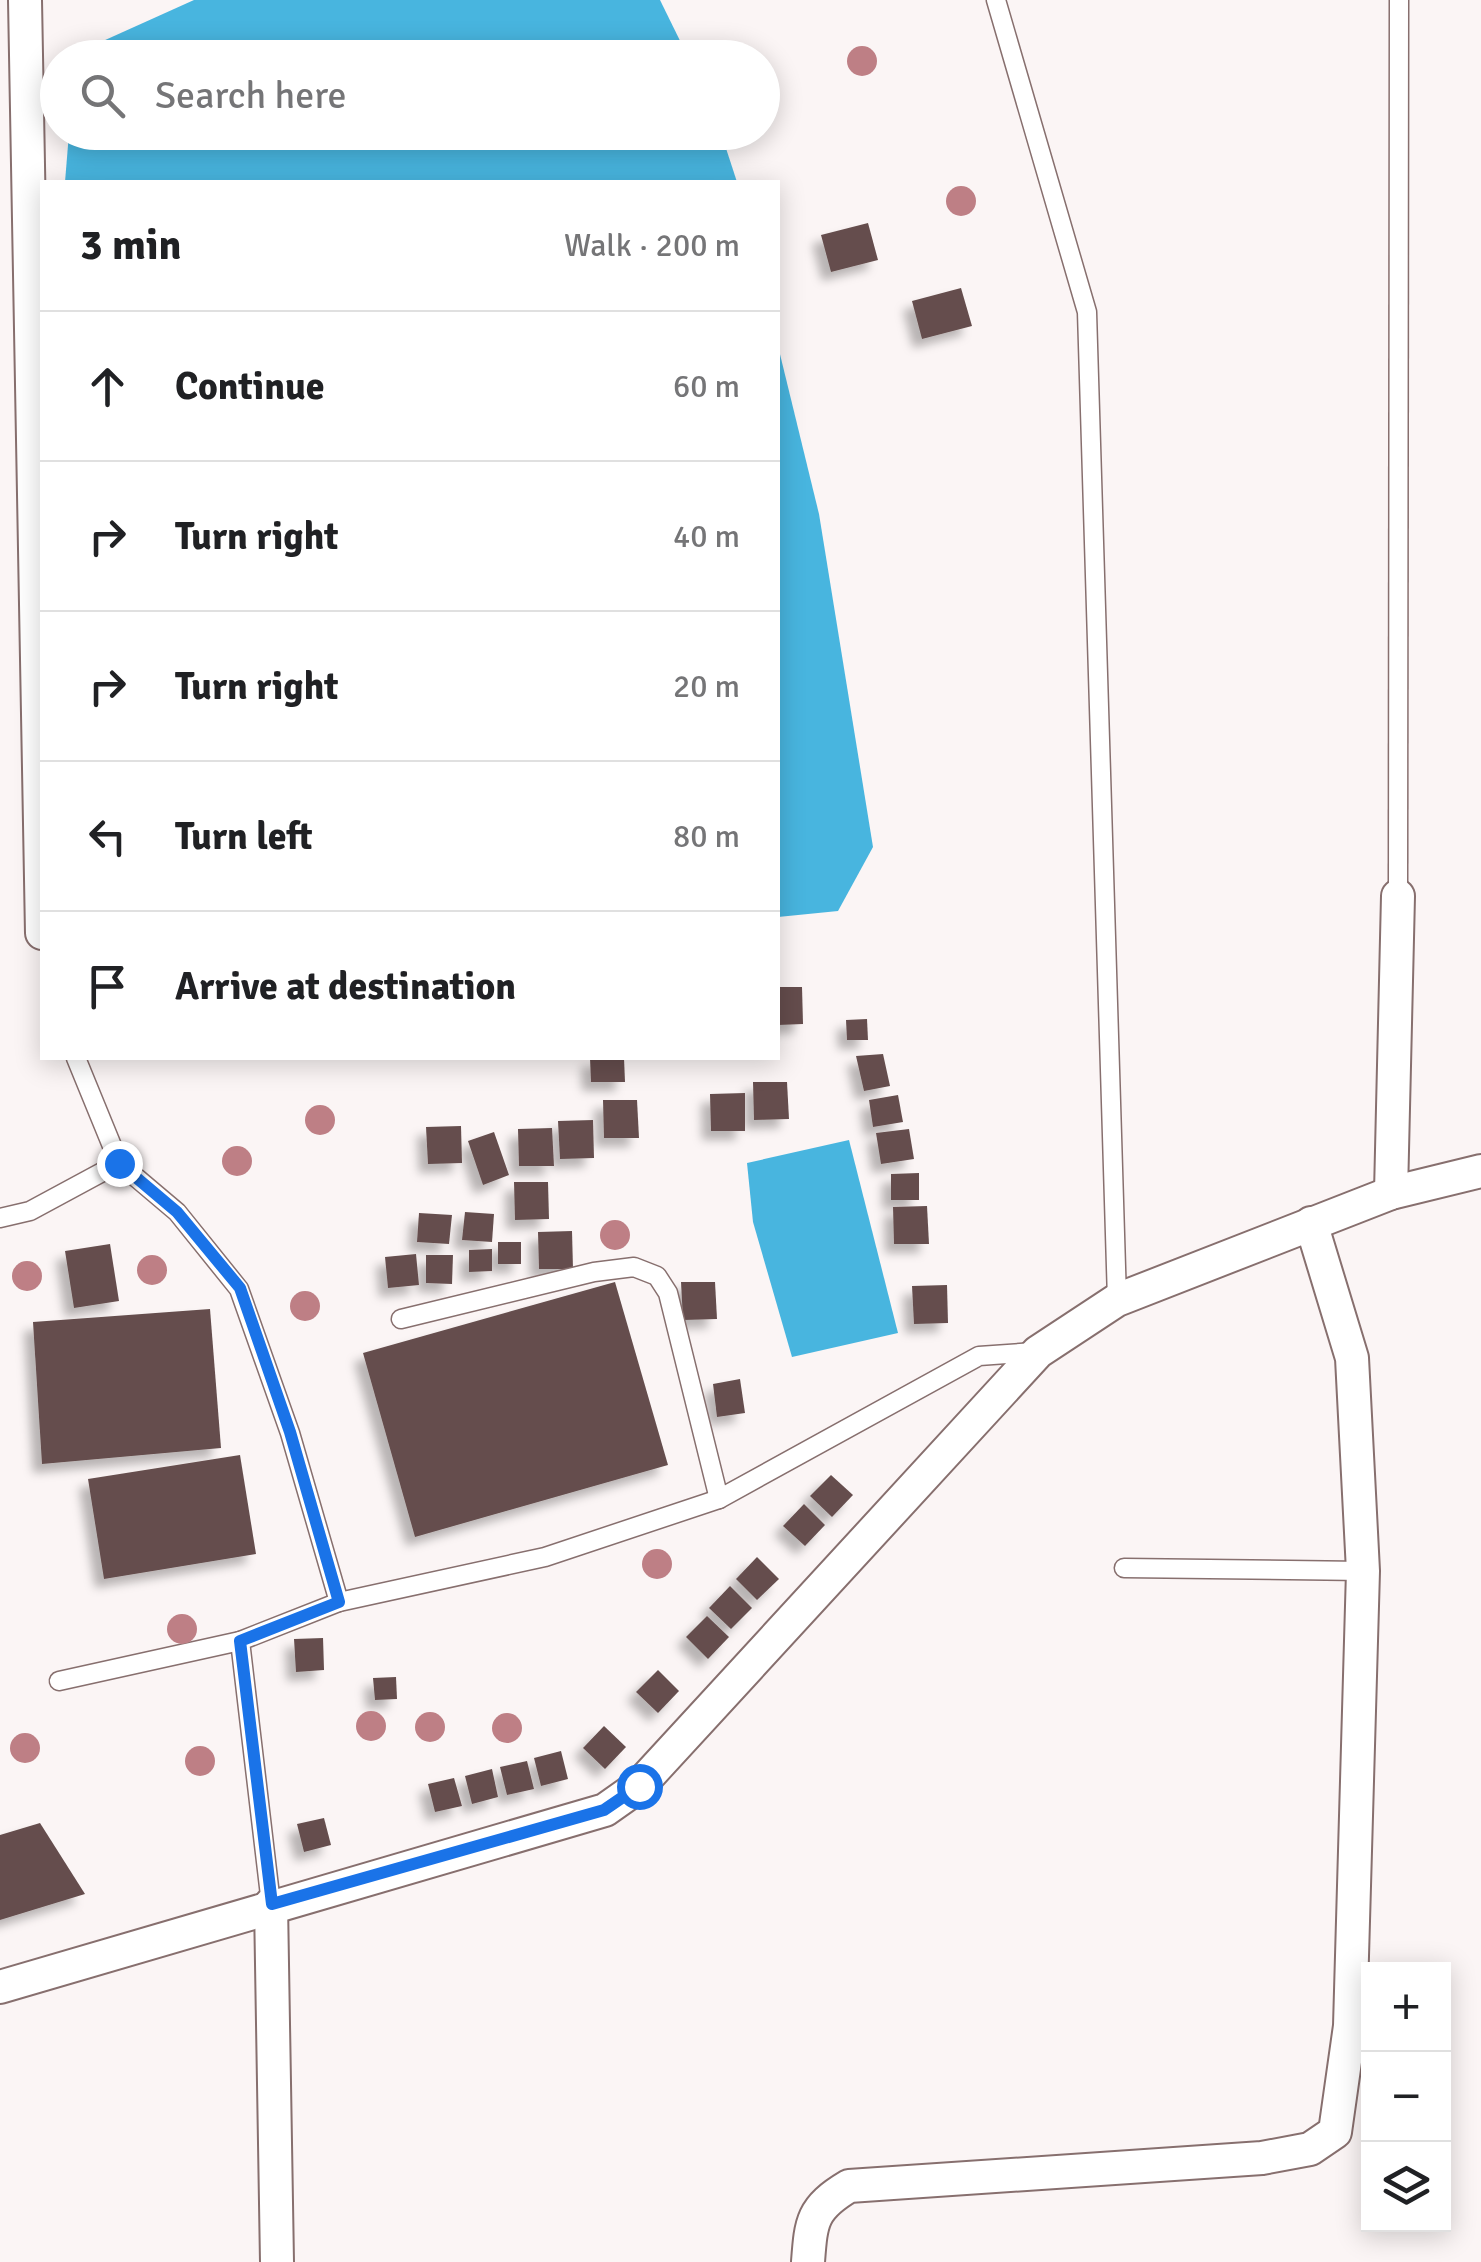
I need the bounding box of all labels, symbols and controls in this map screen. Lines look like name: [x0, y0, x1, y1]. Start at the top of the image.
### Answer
search box: [40, 40, 780, 150]
icon: search: [75, 68, 130, 123]
text: Search here: [155, 72, 347, 119]
text: 3 min: [80, 220, 181, 271]
text: Walk · 200 m: [564, 226, 740, 265]
icon: ahead: [80, 359, 135, 414]
text: Continue: [175, 363, 325, 410]
text: 60 m: [673, 367, 740, 406]
icon: right: [80, 509, 135, 564]
text: Turn right: [175, 513, 339, 560]
text: 40 m: [673, 517, 740, 556]
icon: right: [80, 659, 135, 714]
text: Turn right: [175, 663, 339, 710]
text: 20 m: [673, 667, 740, 706]
icon: left: [80, 809, 135, 864]
text: Turn left: [175, 813, 313, 860]
text: 80 m: [673, 817, 740, 856]
icon: arrive: [80, 959, 135, 1014]
text: Arrive at destination: [175, 963, 516, 1010]
route end: [97, 1141, 143, 1187]
route start: [617, 1764, 663, 1810]
map controls: [1361, 1962, 1451, 2232]
button: +: [1361, 1962, 1451, 2052]
button: −: [1361, 2052, 1451, 2142]
button: layers: [1361, 2142, 1451, 2232]

